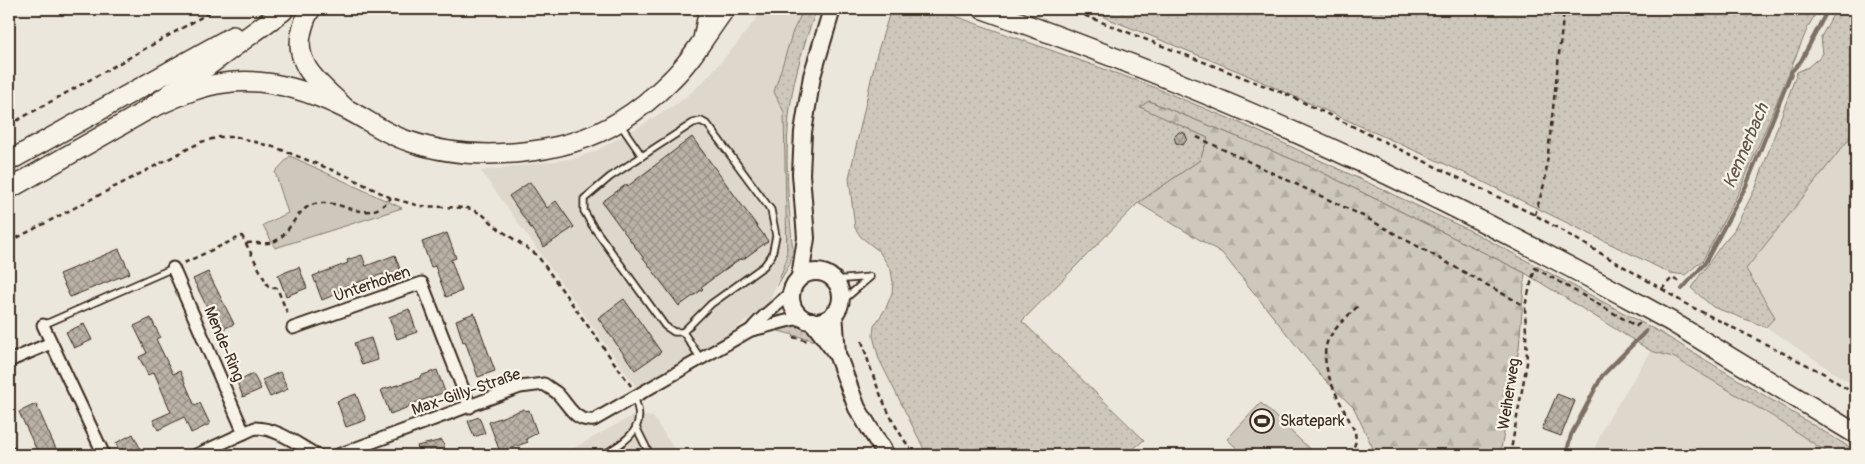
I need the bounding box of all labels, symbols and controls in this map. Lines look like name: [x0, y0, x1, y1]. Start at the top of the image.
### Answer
water label: Kennerbach: [1718, 99, 1775, 192]
street label: Unterhohen: [331, 262, 413, 306]
street label: Mende-Ring: [199, 303, 249, 385]
street label: Weiherweg: [1493, 357, 1525, 431]
street label: Max-Gilly-Straße: [409, 364, 523, 420]
sports icon: Skatepark: [1249, 408, 1275, 434]
place label: Skatepark: [1280, 411, 1345, 431]

